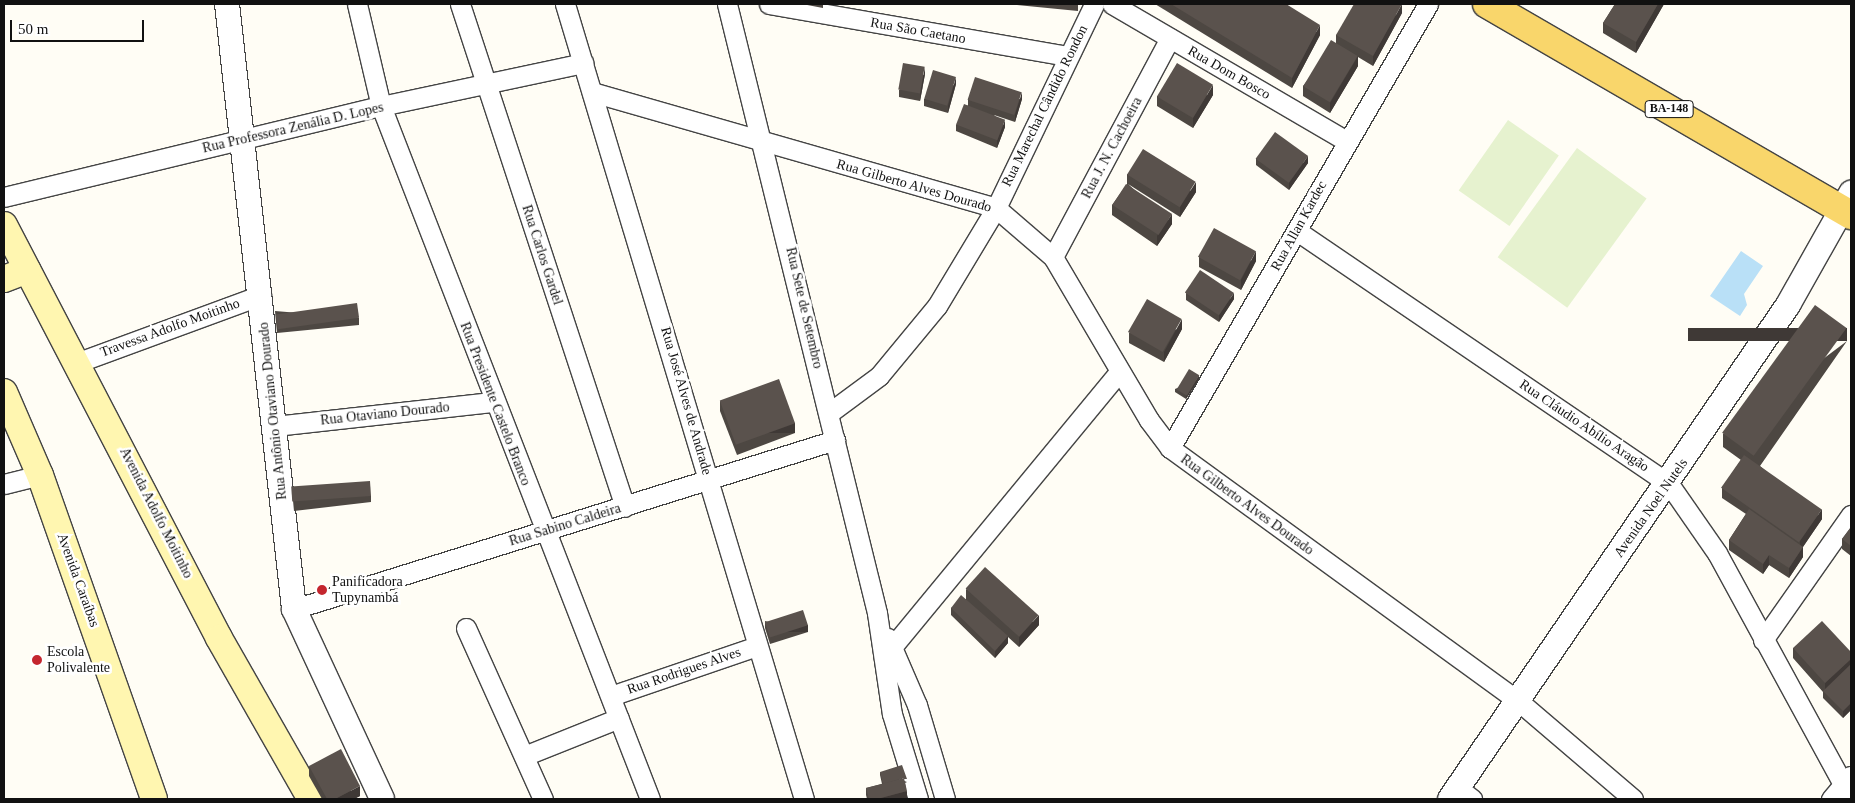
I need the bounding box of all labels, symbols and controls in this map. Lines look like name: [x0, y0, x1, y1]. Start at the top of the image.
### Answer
scale bar: [12, 10, 146, 42]
street label: Rua São Caetano: [869, 14, 967, 48]
text: 50 m: [18, 21, 48, 37]
street label: Rua Marechal Cândido Rondon: [999, 22, 1091, 190]
street label: Rua Dom Bosco: [1185, 43, 1273, 103]
street label: Rua J. N. Cachoeira: [1078, 94, 1146, 202]
street label: Rua Professora Zenália D. Lopes: [201, 99, 385, 157]
road number: BA-148: [1644, 100, 1694, 118]
street label: Rua Gilberto Alves Dourado: [834, 156, 994, 216]
street label: Rua Allan Kardec: [1267, 178, 1331, 274]
street label: Rua Carlos Gardel: [518, 203, 566, 307]
street label: Rua Sete de Setembro: [782, 246, 826, 370]
street label: Travessa Adolfo Moitinho: [98, 295, 242, 361]
street label: Rua Presidente Castelo Branco: [456, 320, 534, 488]
street label: Rua Antônio Otaviano Dourado: [255, 321, 291, 501]
street label: Rua José Alves de Andrade: [657, 324, 715, 478]
street label: Rua Cláudio Abílio Aragão: [1515, 376, 1653, 476]
street label: Rua Otaviano Dourado: [320, 399, 450, 429]
street label: Avenida Adolfo Moitinho: [116, 445, 196, 581]
street label: Rua Gilberto Alves Dourado: [1177, 451, 1317, 559]
street label: Avenida Noel Nutels: [1611, 455, 1691, 561]
street label: Rua Sabino Caldeira: [507, 500, 623, 550]
street label: Avenida Caraíbas: [53, 531, 103, 629]
place label: Panificadora Tupynambá: [332, 574, 403, 606]
marker: Panificadora Tupynambá: [316, 584, 328, 596]
place label: Escola Polivalente: [47, 644, 110, 676]
street label: Rua Rodrigues Alves: [625, 644, 743, 698]
marker: Escola Polivalente: [31, 654, 43, 666]

